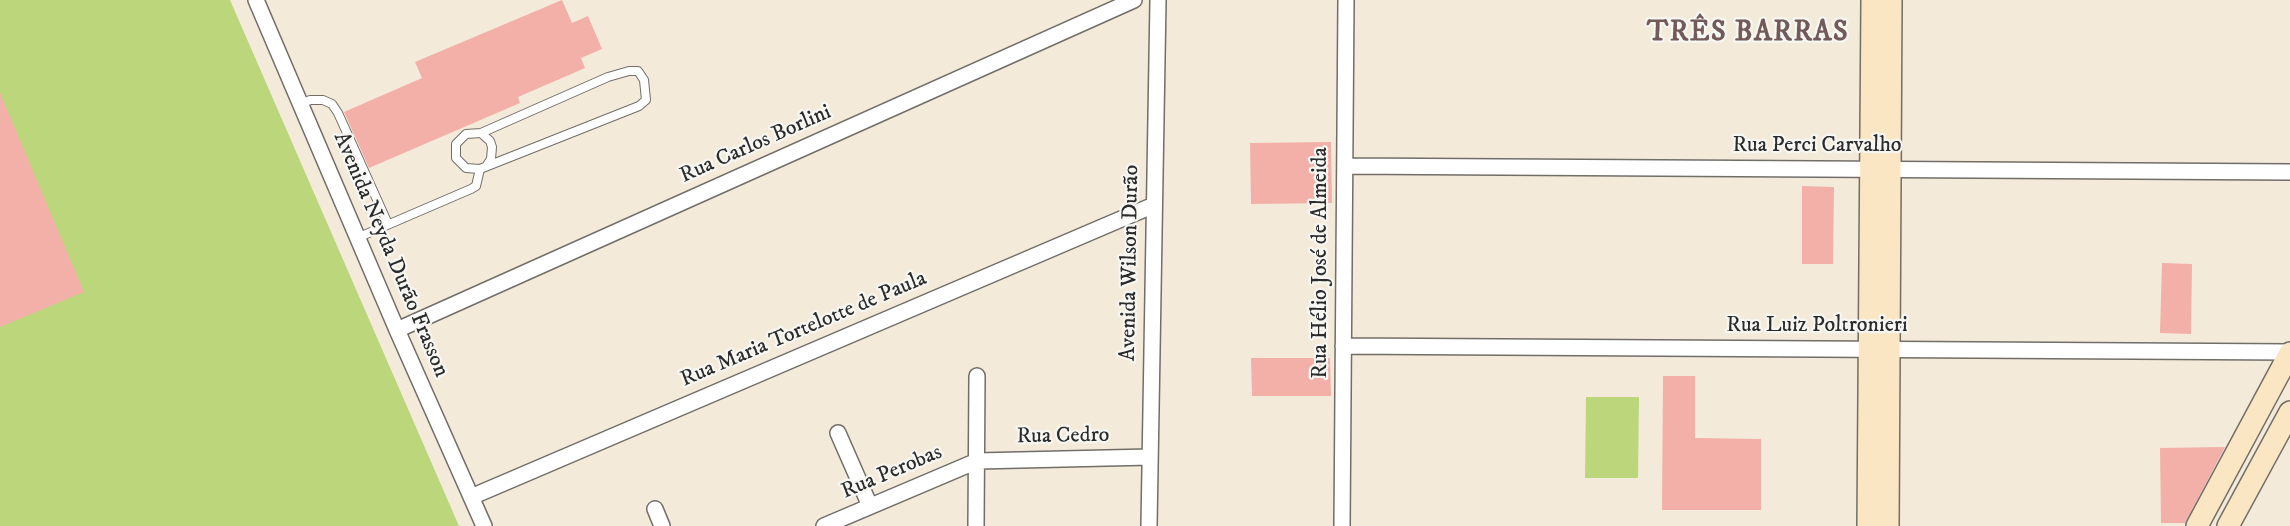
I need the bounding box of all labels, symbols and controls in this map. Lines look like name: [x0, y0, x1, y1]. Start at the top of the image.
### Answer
district label: TRÊS BARRAS: [1647, 17, 1849, 51]
street label: Rua Carlos Borlini: [676, 100, 836, 190]
street label: Avenida Neyda Durão Frasson: [326, 129, 454, 381]
street label: Rua Perci Carvalho: [1732, 133, 1902, 159]
street label: Rua Hélio José de Almeida: [1308, 147, 1334, 379]
street label: Avenida Wilson Durão: [1116, 165, 1146, 361]
street label: Rua Maria Tortelotte de Paula: [677, 266, 931, 394]
street label: Rua Luiz Poltronieri: [1726, 313, 1908, 339]
street label: Rua Cedro: [1016, 423, 1110, 451]
street label: Rua Perobas: [838, 440, 946, 506]

